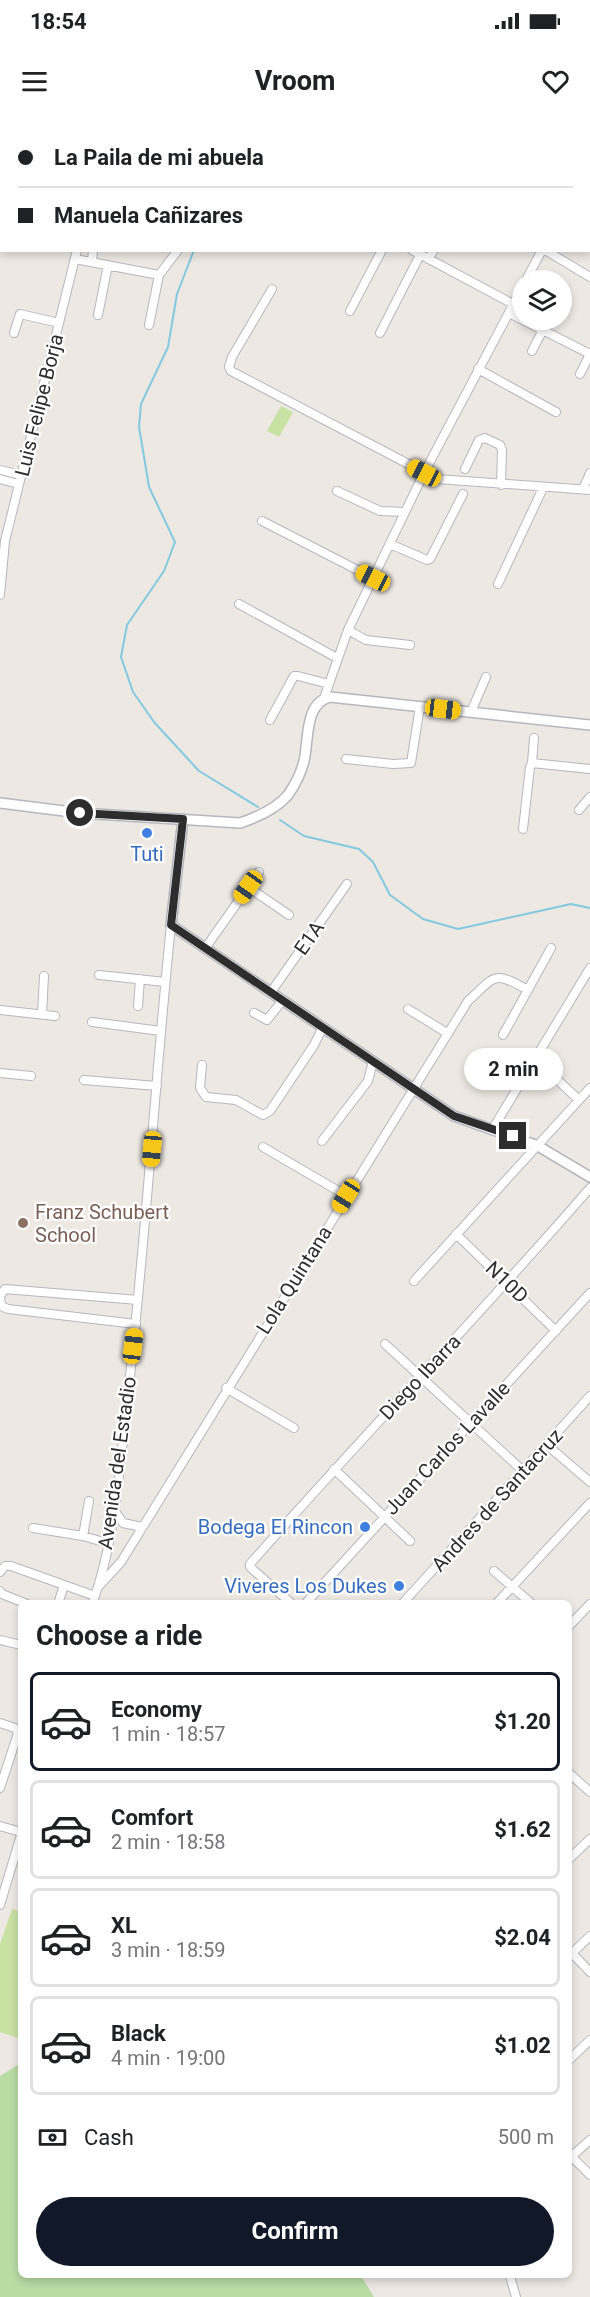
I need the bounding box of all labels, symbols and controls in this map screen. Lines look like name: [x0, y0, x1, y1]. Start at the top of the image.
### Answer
text: 18:54: [30, 9, 87, 34]
icon: menu: [18, 65, 51, 98]
text: Vroom: [255, 65, 335, 97]
icon: heart: [539, 65, 572, 98]
text: La Paila de mi abuela: [54, 145, 264, 170]
text: Manuela Cañizares: [54, 203, 243, 228]
map controls: [512, 270, 572, 330]
button: layers: [512, 270, 572, 330]
street label: Luis Felipe Borja: [10, 331, 68, 479]
car: [404, 457, 444, 489]
car: [353, 562, 393, 594]
car: [424, 698, 462, 720]
route start: [66, 799, 93, 826]
marker: Tuti: [140, 826, 154, 840]
place label: Tuti: [130, 842, 164, 866]
car: [230, 867, 266, 907]
street label: E1A: [289, 917, 329, 959]
callout: 2 min: [464, 1049, 562, 1091]
text: 2 min: [488, 1057, 539, 1081]
route end: [499, 1122, 526, 1149]
car: [141, 1130, 163, 1168]
car: [329, 1176, 363, 1216]
place label: Franz Schubert School: [35, 1200, 169, 1247]
marker: Franz Schubert School: [16, 1216, 30, 1230]
street label: Lola Quintana: [251, 1222, 337, 1338]
street label: N10D: [481, 1256, 533, 1308]
car: [122, 1327, 144, 1365]
street label: Diego Ibarra: [374, 1329, 466, 1425]
street label: Avenida del Estadio: [93, 1375, 141, 1551]
street label: Juan Carlos Lavalle: [379, 1376, 515, 1520]
street label: Andres de Santacruz: [426, 1424, 568, 1576]
place label: Bodega El Rincon: [198, 1515, 353, 1539]
marker: Bodega El Rincon: [358, 1520, 372, 1534]
place label: Viveres Los Dukes: [224, 1574, 387, 1598]
marker: Viveres Los Dukes: [392, 1579, 406, 1593]
text: Choose a ride: [36, 1620, 202, 1652]
icon: car: [39, 1695, 93, 1749]
text: Economy: [111, 1697, 202, 1722]
text: $1.20: [494, 1709, 551, 1734]
text: 1 min · 18:57: [111, 1722, 226, 1746]
icon: car: [39, 1803, 93, 1857]
text: Comfort: [111, 1805, 193, 1830]
text: $1.62: [494, 1817, 551, 1842]
text: 2 min · 18:58: [111, 1830, 226, 1854]
icon: car: [39, 1911, 93, 1965]
text: XL: [111, 1913, 137, 1938]
text: $2.04: [494, 1925, 551, 1950]
text: 3 min · 18:59: [111, 1938, 226, 1962]
icon: car: [39, 2019, 93, 2073]
text: Black: [111, 2021, 166, 2046]
text: $1.02: [494, 2033, 551, 2058]
text: 4 min · 19:00: [111, 2046, 226, 2070]
icon: cash: [36, 2121, 69, 2154]
text: Cash: [84, 2125, 134, 2150]
text: 500 m: [498, 2125, 554, 2149]
button: Confirm: [36, 2197, 554, 2266]

